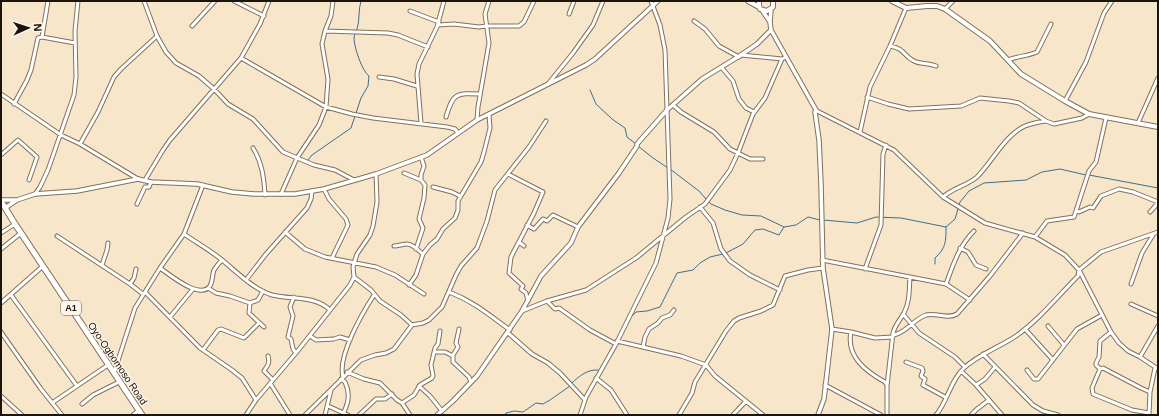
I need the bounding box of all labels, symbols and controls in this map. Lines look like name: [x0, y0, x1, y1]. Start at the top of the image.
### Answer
north arrow: [8, 8, 48, 48]
text: N: [32, 23, 44, 32]
road number: A1: [61, 301, 81, 315]
street label: Oyo-Ogbomoso Road: [86, 320, 149, 407]

